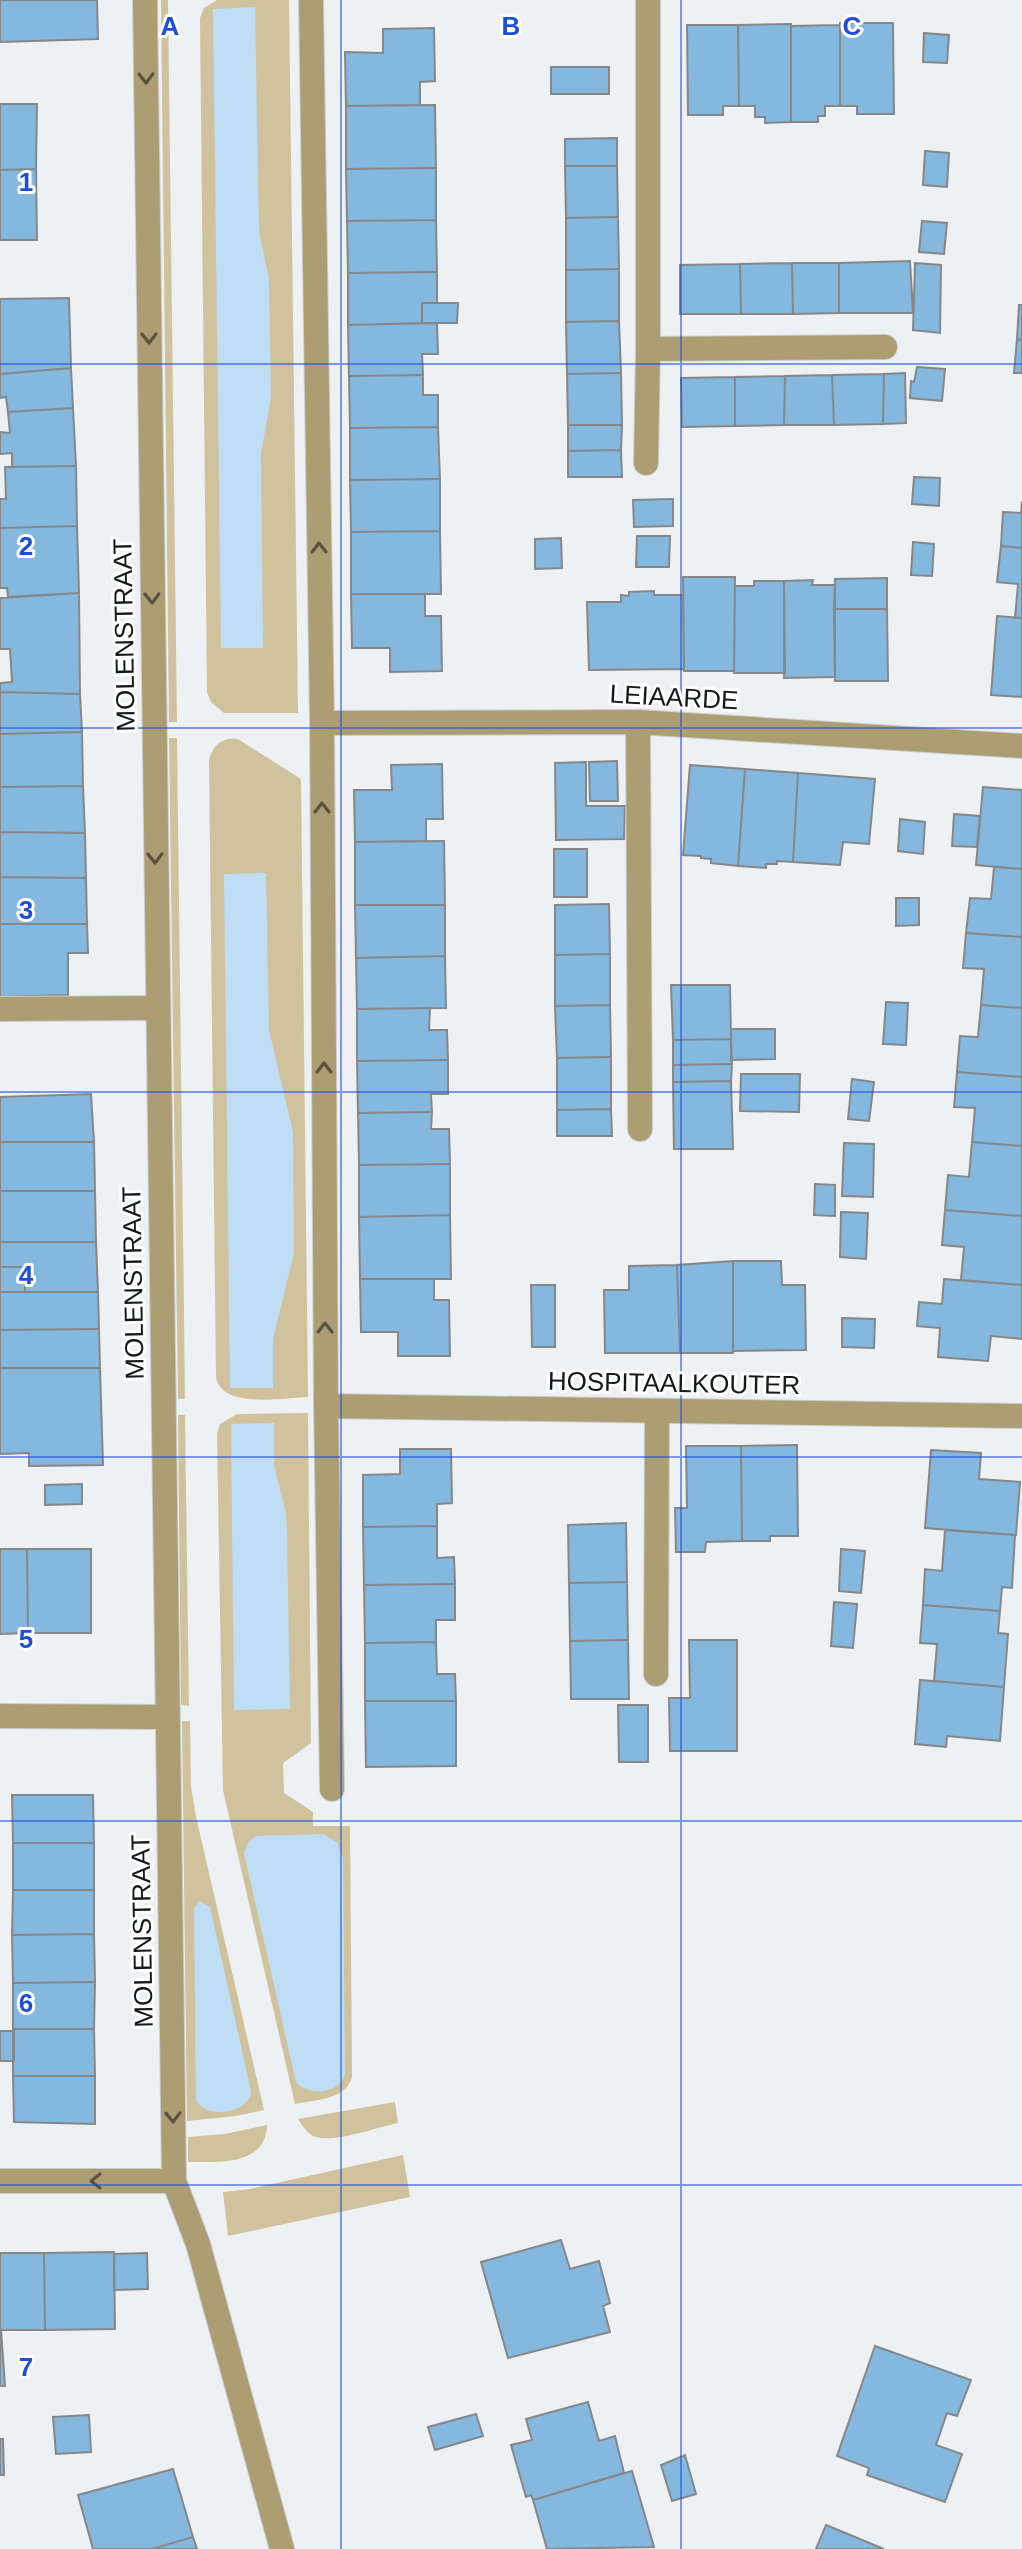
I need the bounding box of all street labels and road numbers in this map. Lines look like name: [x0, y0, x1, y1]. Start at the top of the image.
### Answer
street label: MOLENSTRAAT: [107, 538, 141, 732]
street label: LEIAARDE: [609, 679, 739, 715]
street label: MOLENSTRAAT: [116, 1186, 150, 1380]
street label: HOSPITAALKOUTER: [548, 1366, 800, 1400]
street label: MOLENSTRAAT: [125, 1834, 159, 2028]

